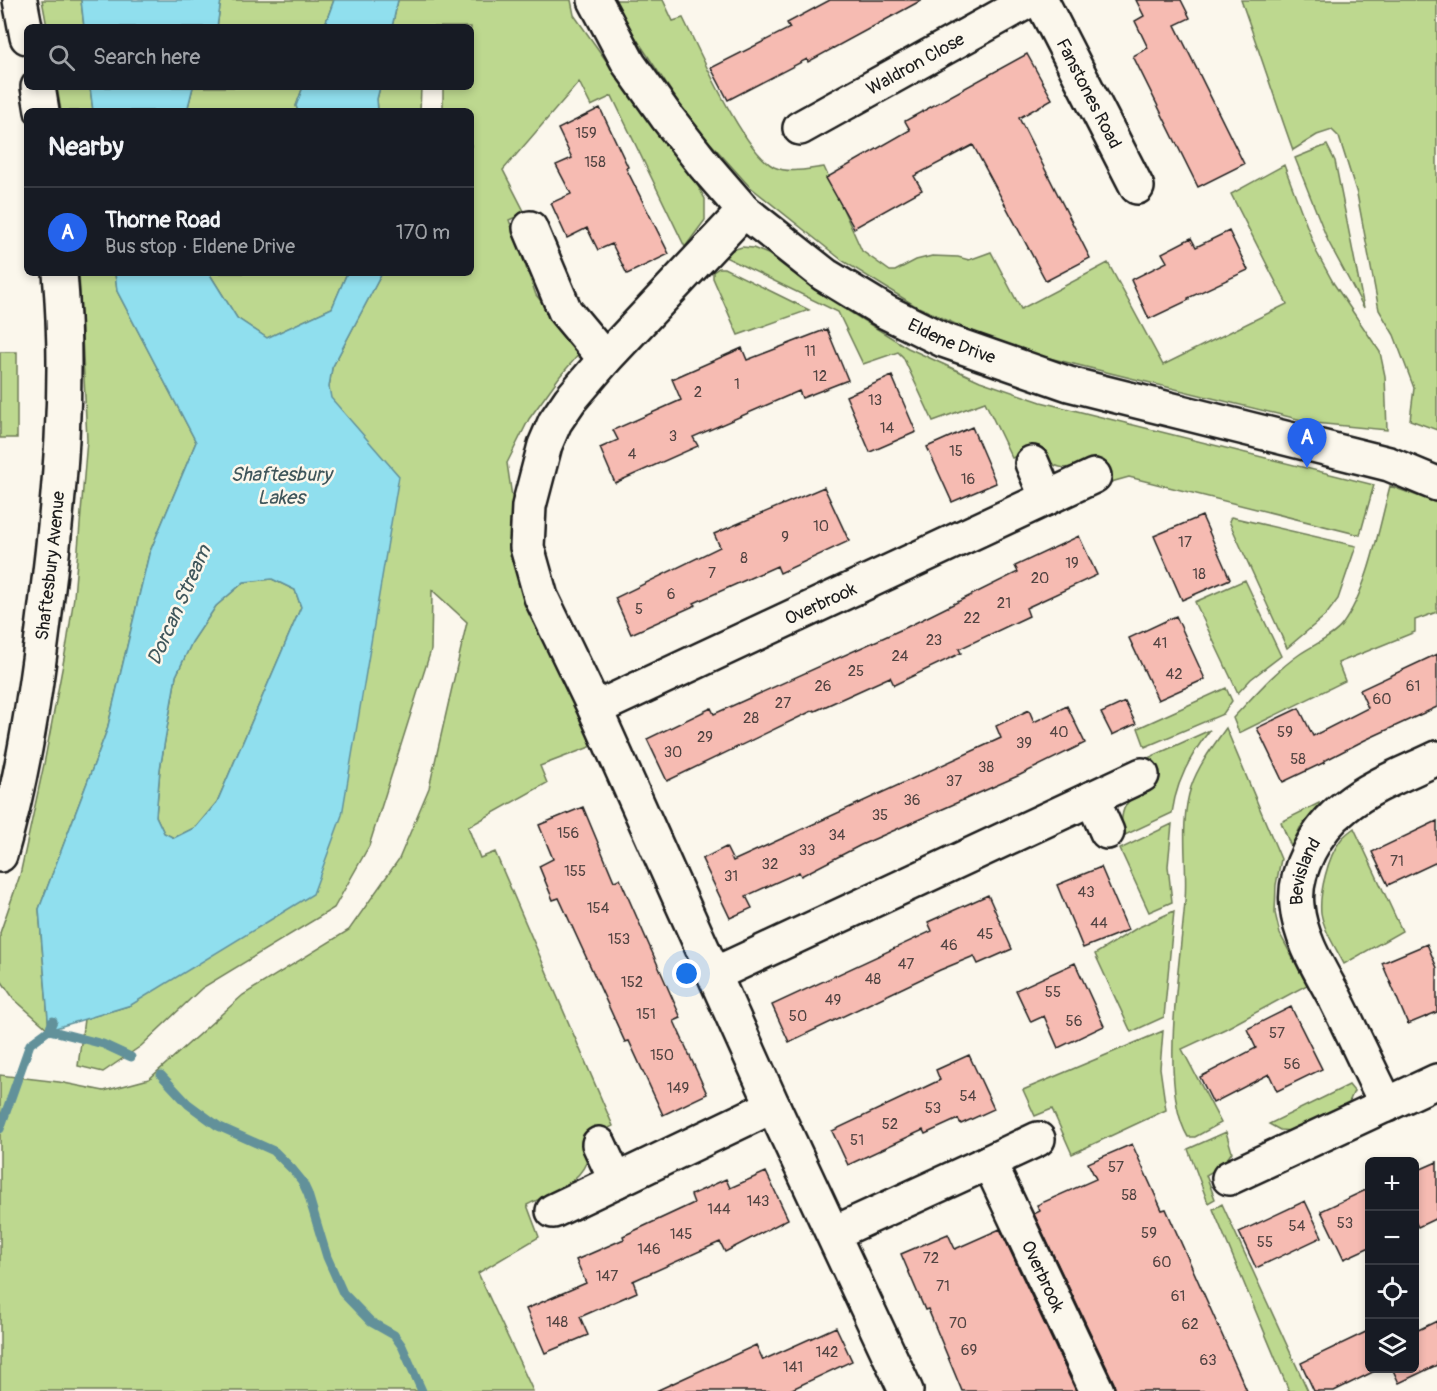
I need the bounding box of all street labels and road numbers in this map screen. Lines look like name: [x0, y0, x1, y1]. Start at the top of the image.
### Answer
street label: Waldron Close: [862, 27, 968, 100]
street label: Fanstones Road: [1051, 35, 1127, 152]
street label: Eldene Drive: [904, 313, 999, 369]
street label: Shaftesbury Avenue: [30, 490, 70, 642]
street label: Overbrook: [781, 577, 861, 630]
street label: Bevisland: [1285, 833, 1326, 905]
street label: Overbrook: [1016, 1237, 1070, 1316]

